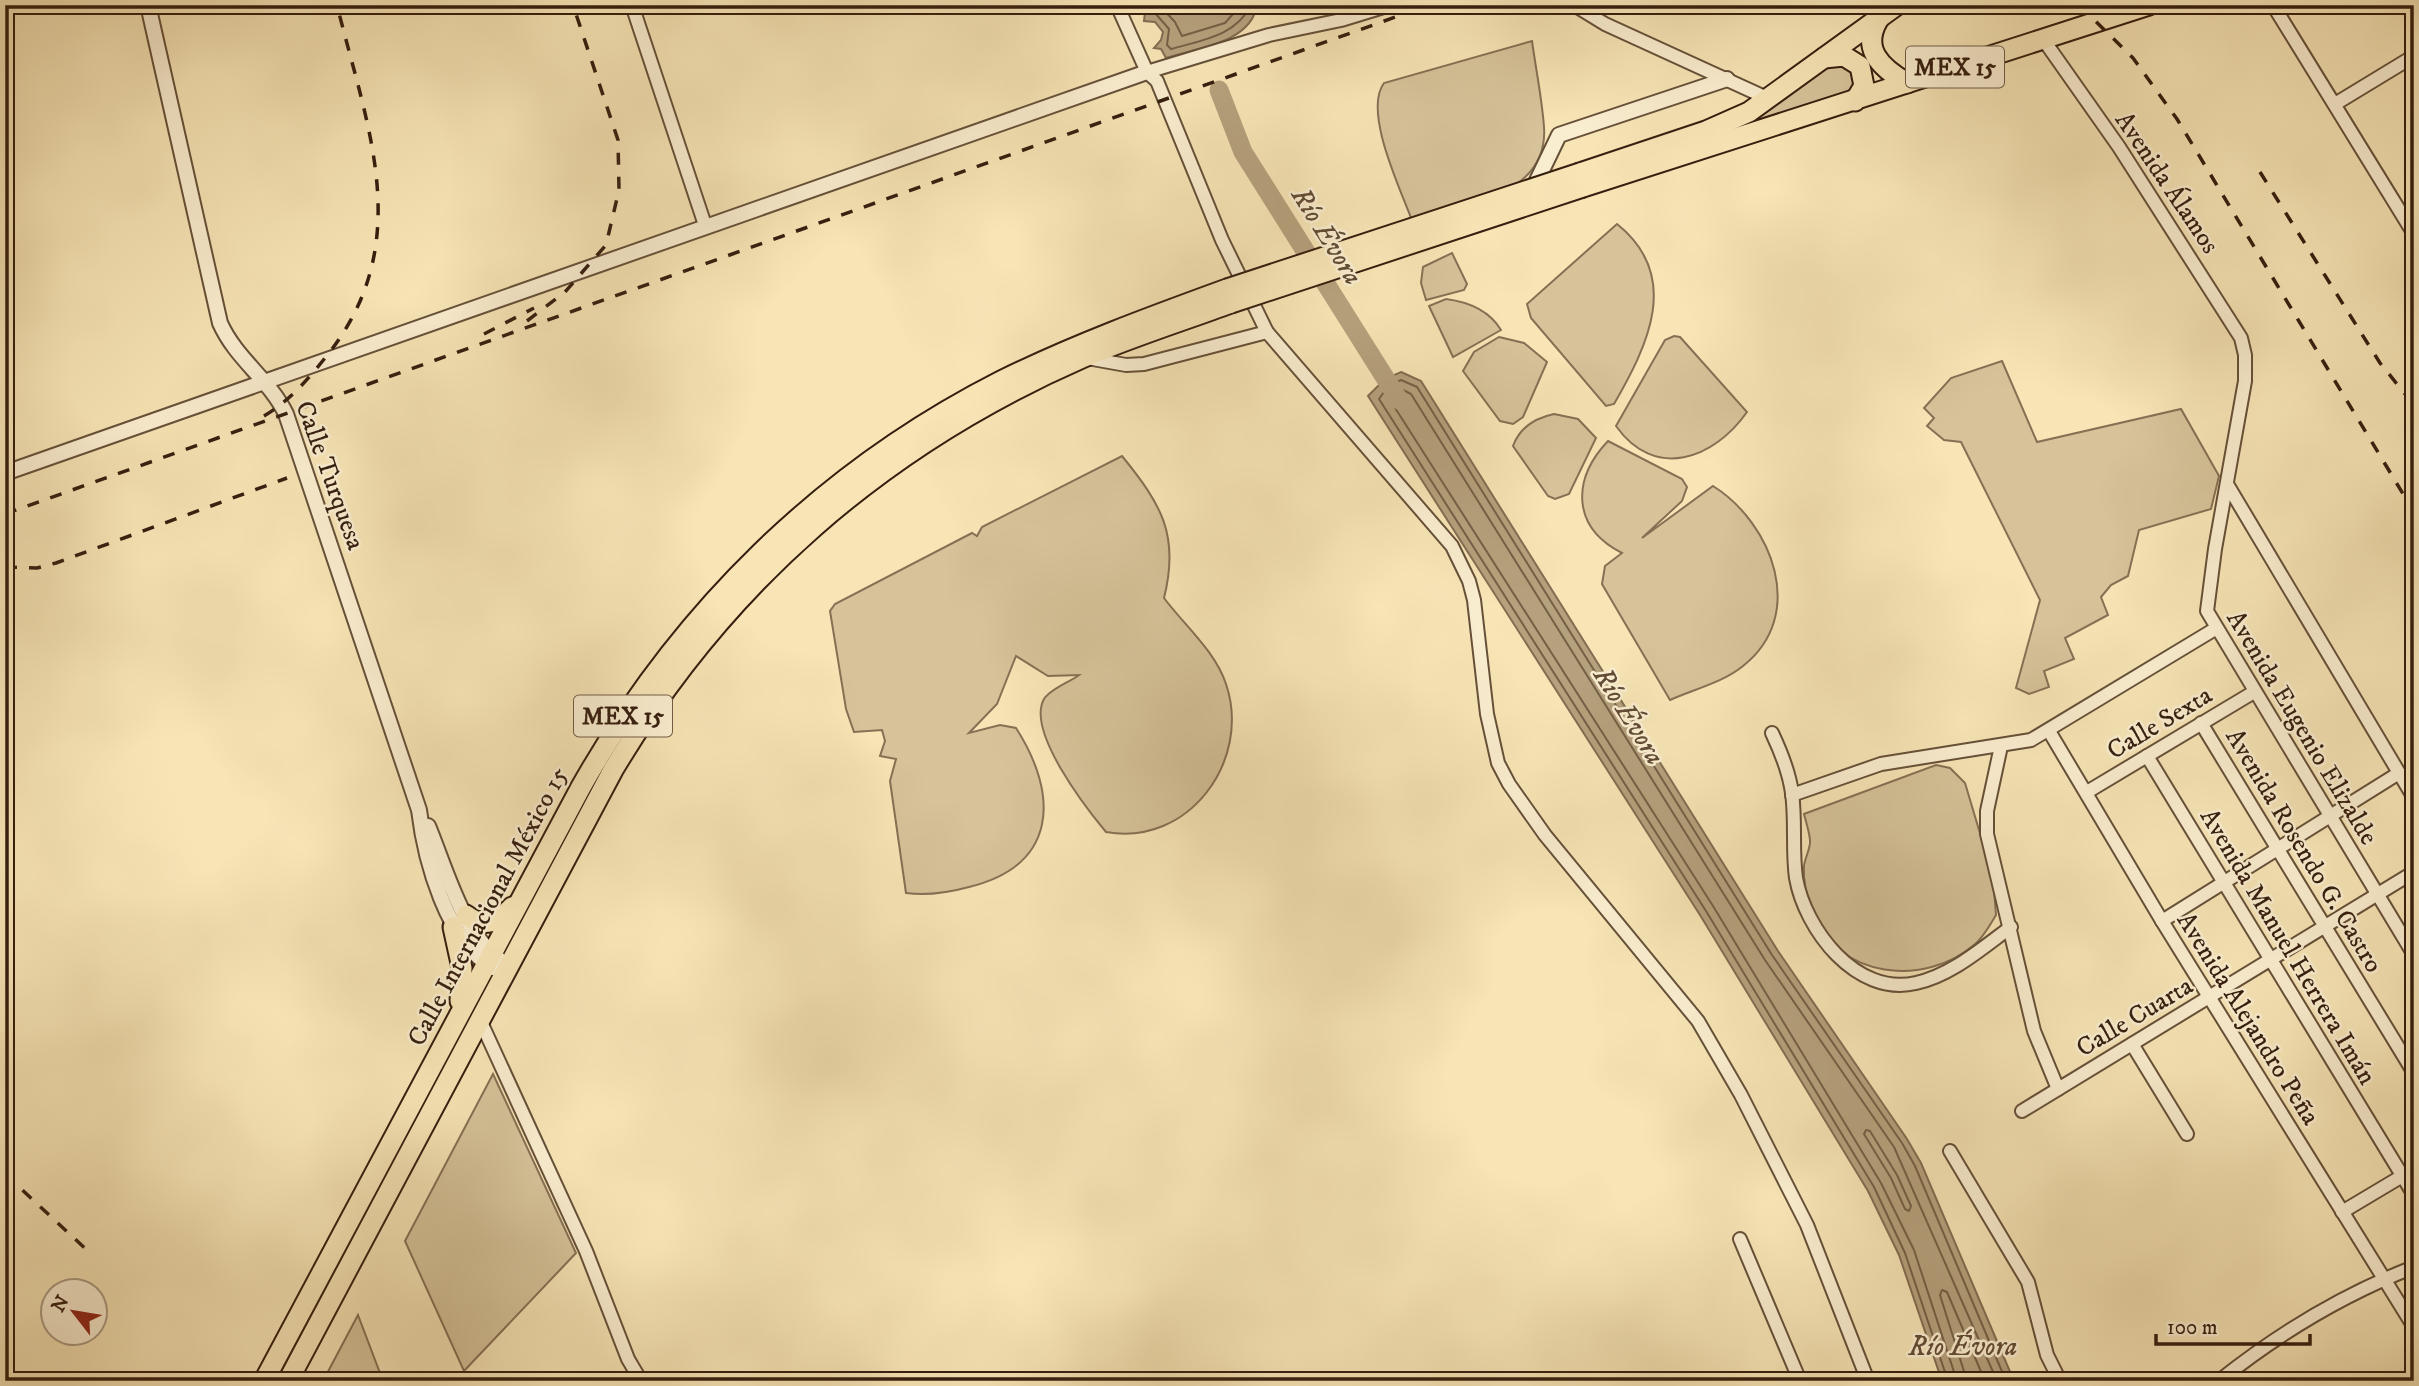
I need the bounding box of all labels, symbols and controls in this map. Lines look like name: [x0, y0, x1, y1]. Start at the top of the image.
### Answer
road number: MEX 15: [1906, 46, 2004, 88]
street label: Avenida Álamos: [2107, 105, 2227, 260]
water label: Río Évora: [1283, 180, 1370, 291]
street label: Calle Turquesa: [287, 397, 372, 554]
street label: Avenida Eugenio Elizalde: [2219, 605, 2385, 851]
water label: Río Évora: [1585, 660, 1672, 771]
street label: Calle Sexta: [2101, 679, 2218, 767]
road number: MEX 15: [574, 696, 672, 736]
street label: Avenida Rosendo G. Castro: [2218, 723, 2390, 979]
street label: Calle Internacional México 15: [401, 761, 576, 1052]
street label: Avenida Manuel Herrera Imán: [2192, 803, 2384, 1091]
street label: Avenida Alejandro Peña: [2169, 906, 2327, 1131]
street label: Calle Cuarta: [2070, 970, 2199, 1065]
north arrow: [38, 1278, 108, 1348]
text: N: [47, 1291, 75, 1317]
scale bar: [2156, 1302, 2310, 1346]
text: 100 m: [2167, 1315, 2218, 1341]
water label: Río Évora: [1908, 1329, 2017, 1364]

